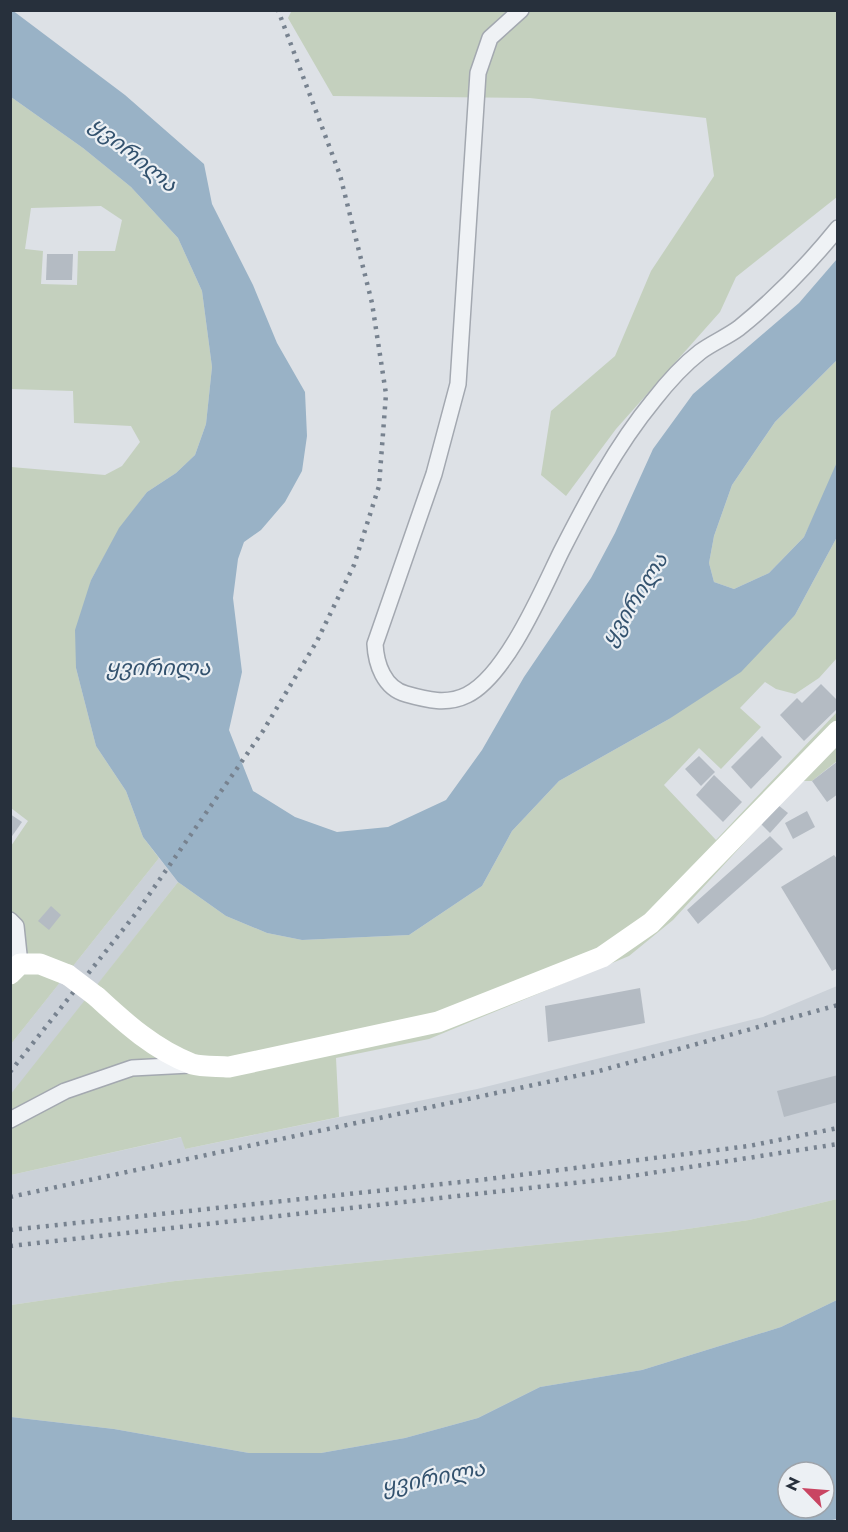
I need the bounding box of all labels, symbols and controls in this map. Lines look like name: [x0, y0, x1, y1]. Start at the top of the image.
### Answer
water label: ყვირილა: [83, 109, 185, 200]
water label: ყვირილა: [593, 545, 676, 652]
water label: ყვირილა: [106, 651, 211, 683]
water label: ყვირილა: [379, 1451, 488, 1503]
north arrow: [776, 1460, 836, 1520]
text: N: [780, 1473, 806, 1494]

